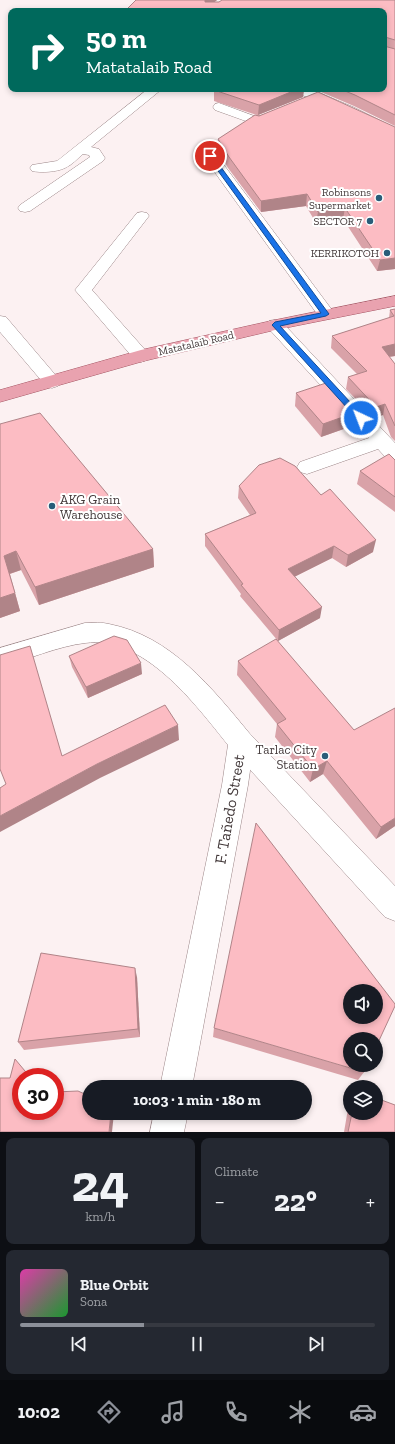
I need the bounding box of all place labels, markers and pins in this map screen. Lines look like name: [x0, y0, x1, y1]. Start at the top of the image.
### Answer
pin: [193, 139, 227, 173]
place label: Robinsons Supermarket: [309, 186, 372, 212]
marker: Robinsons Supermarket: [374, 193, 384, 203]
place label: SECTOR 7: [313, 215, 362, 228]
marker: SECTOR 7: [365, 216, 375, 226]
place label: KERRIKOTOH: [311, 247, 379, 260]
marker: KERRIKOTOH: [382, 248, 392, 258]
place label: AKG Grain Warehouse: [60, 492, 122, 522]
marker: AKG Grain Warehouse: [47, 501, 57, 511]
place label: Tarlac City Station: [255, 742, 318, 772]
marker: Tarlac City Station: [320, 751, 330, 761]

